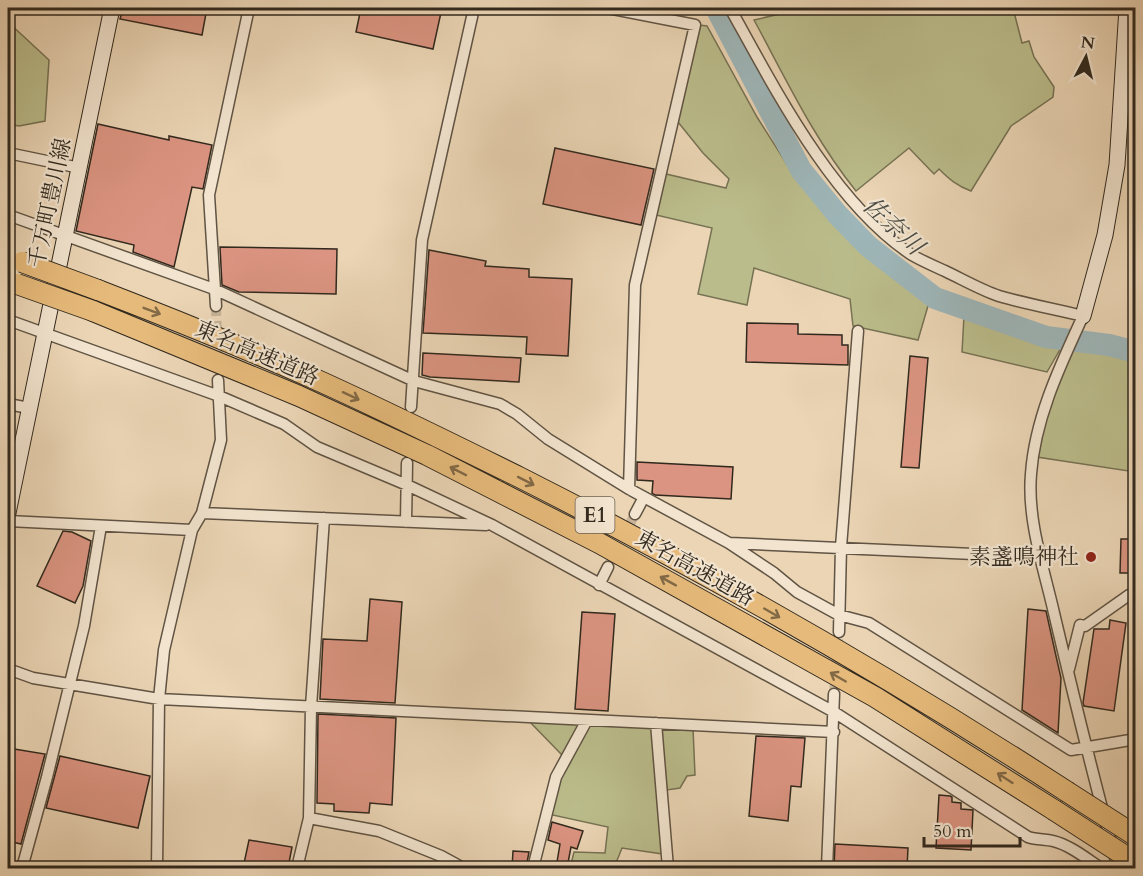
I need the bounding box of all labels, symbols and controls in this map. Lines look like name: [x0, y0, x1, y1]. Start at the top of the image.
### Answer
north arrow: [1056, 27, 1116, 87]
text: N: [1079, 31, 1096, 55]
street label: 千万町豊川線: [22, 135, 78, 271]
water label: 佐奈川: [855, 189, 933, 265]
one-way arrow: [143, 306, 161, 317]
street label: 東名高速道路: [190, 313, 324, 393]
one-way arrow: [342, 391, 360, 402]
one-way arrow: [450, 465, 468, 477]
one-way arrow: [517, 476, 535, 487]
road number: E1: [576, 497, 614, 533]
street label: 東名高速道路: [630, 523, 760, 613]
place label: 素盞鳴神社: [969, 542, 1079, 572]
marker: 素盞鳴神社: [1084, 550, 1098, 564]
one-way arrow: [660, 575, 678, 586]
one-way arrow: [763, 607, 780, 619]
one-way arrow: [830, 670, 847, 682]
one-way arrow: [997, 772, 1014, 784]
scale bar: [924, 810, 1020, 848]
text: 50 m: [933, 819, 972, 844]

